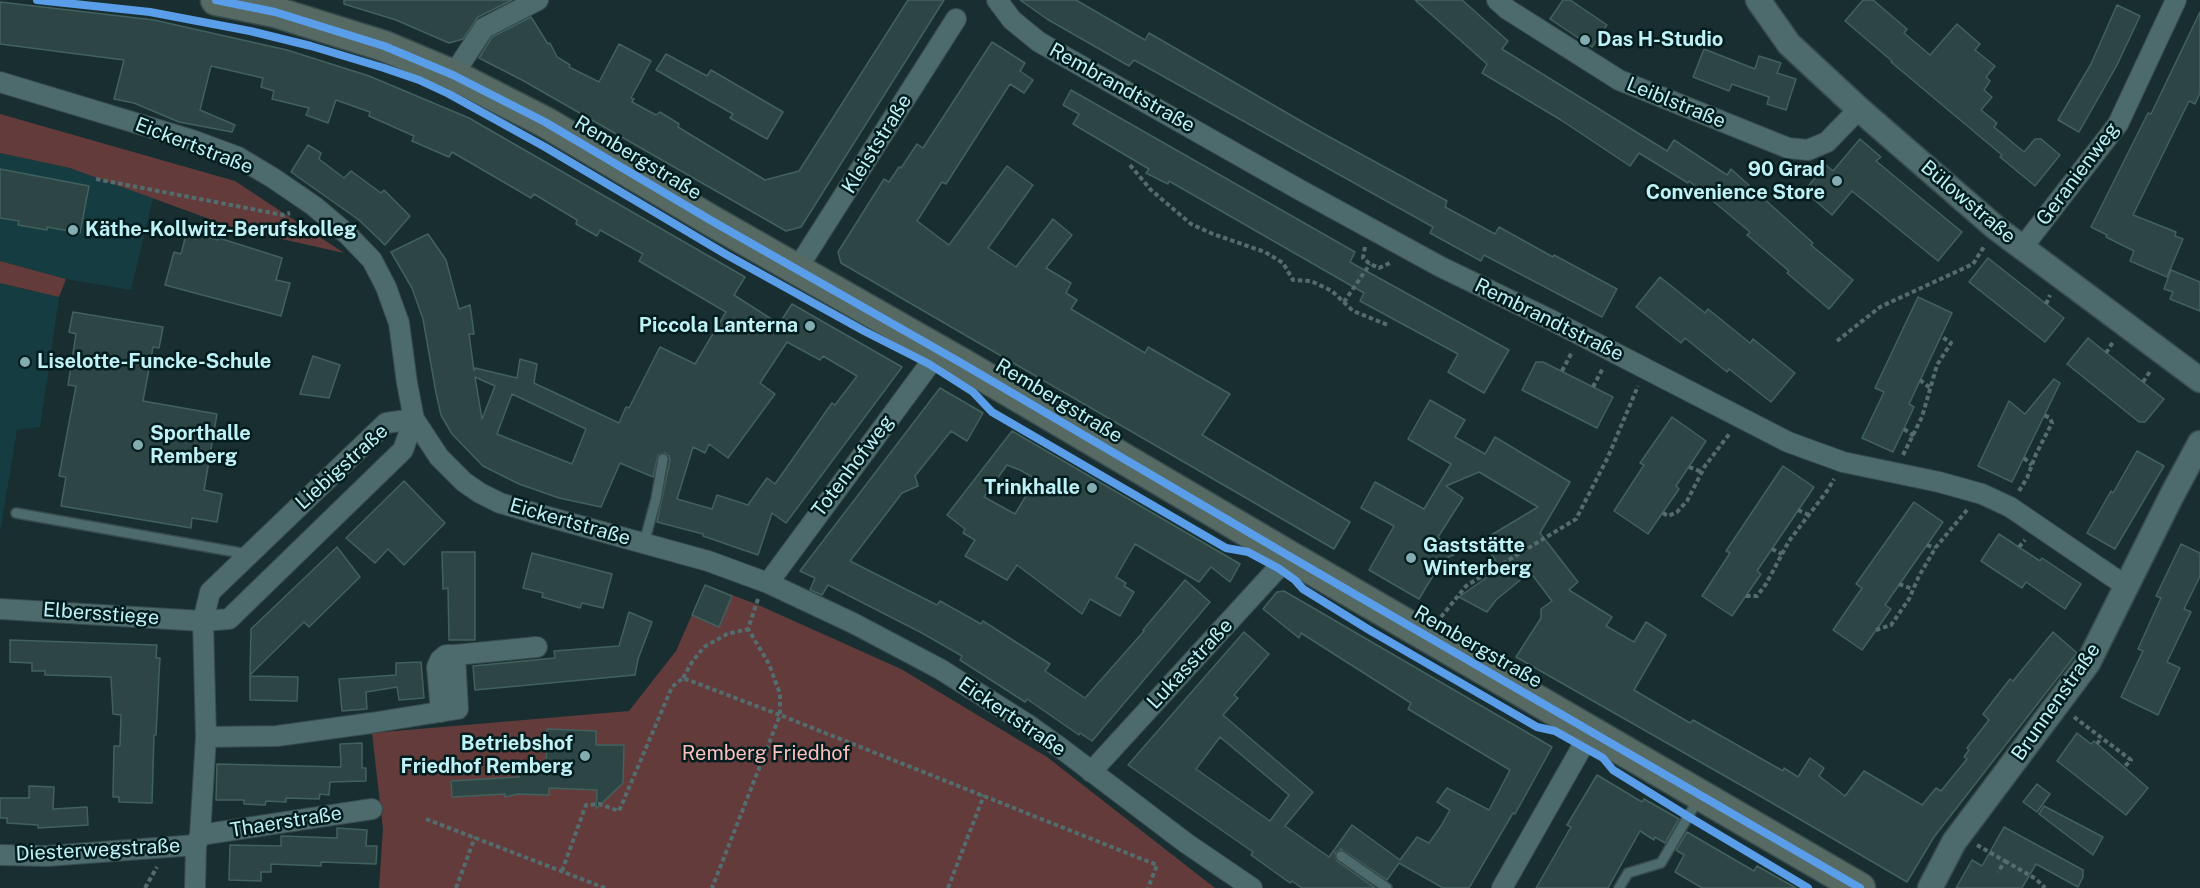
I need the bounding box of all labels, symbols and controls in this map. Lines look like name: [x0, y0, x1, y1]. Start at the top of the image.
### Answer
place label: Das H-Studio: [1597, 28, 1723, 52]
marker: Das H-Studio: [1578, 33, 1592, 47]
street label: Rembrandtstraße: [1045, 38, 1199, 138]
street label: Leiblstraße: [1623, 72, 1729, 134]
street label: Kleiststraße: [837, 90, 917, 198]
street label: Rembergstraße: [570, 111, 706, 205]
street label: Eickertstraße: [132, 112, 256, 180]
street label: Geranienweg: [2032, 118, 2124, 230]
street label: Bülowstraße: [1916, 155, 2020, 249]
place label: 90 Grad Convenience Store: [1646, 158, 1825, 205]
marker: 90 Grad Convenience Store: [1830, 174, 1844, 188]
place label: Käthe-Kollwitz-Berufskolleg: [85, 218, 356, 242]
marker: Käthe-Kollwitz-Berufskolleg: [66, 223, 80, 237]
street label: Rembrandtstraße: [1471, 274, 1627, 366]
place label: Piccola Lanterna: [639, 314, 798, 338]
marker: Piccola Lanterna: [803, 319, 817, 333]
place label: Liselotte-Funcke-Schule: [37, 350, 271, 374]
street label: Rembergstraße: [991, 354, 1127, 448]
marker: Liselotte-Funcke-Schule: [18, 355, 32, 369]
street label: Totenhofweg: [807, 410, 899, 522]
street label: Liebigstraße: [291, 419, 393, 515]
place label: Sporthalle Remberg: [150, 422, 251, 469]
marker: Sporthalle Remberg: [131, 438, 145, 452]
place label: Trinkhalle: [984, 476, 1080, 500]
marker: Trinkhalle: [1085, 481, 1099, 495]
street label: Eickertstraße: [507, 493, 633, 551]
place label: Gaststätte Winterberg: [1423, 534, 1531, 581]
marker: Gaststätte Winterberg: [1404, 551, 1418, 565]
street label: Elbersstiege: [42, 598, 160, 630]
street label: Rembergstraße: [1410, 601, 1546, 693]
street label: Lukasstraße: [1142, 614, 1238, 714]
street label: Brunnenstraße: [2007, 639, 2105, 765]
street label: Eickertstraße: [954, 672, 1070, 762]
place label: Betriebshof Friedhof Remberg: [401, 732, 573, 779]
park label: Remberg Friedhof: [682, 742, 850, 766]
marker: Betriebshof Friedhof Remberg: [578, 749, 592, 763]
street label: Thaerstraße: [228, 801, 344, 843]
street label: Diesterwegstraße: [15, 834, 181, 866]

